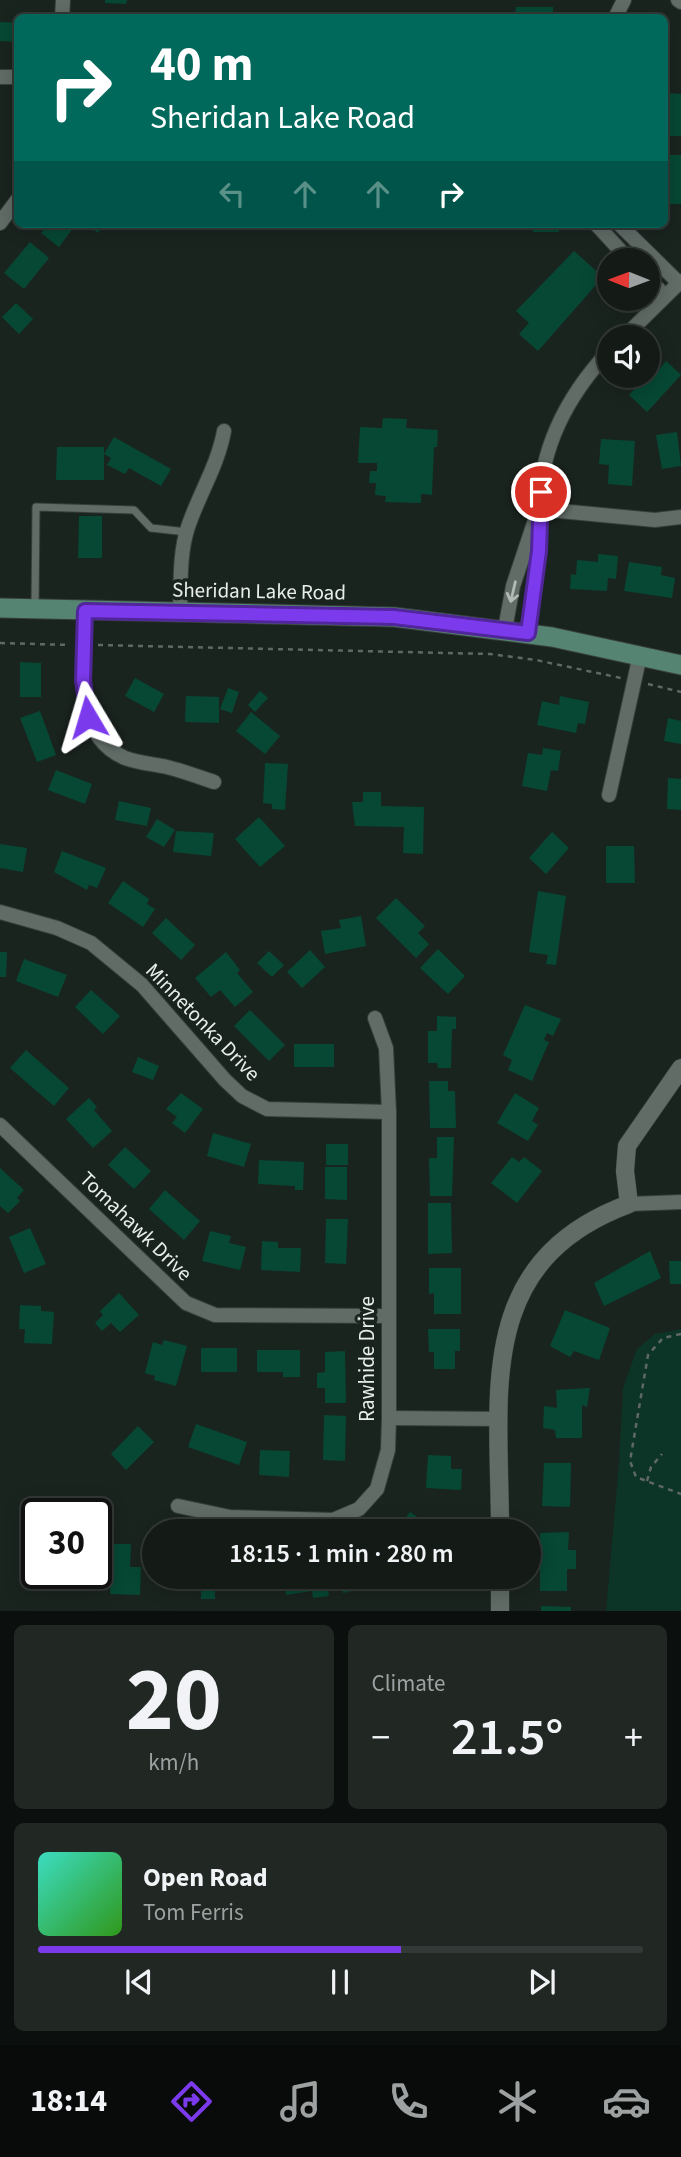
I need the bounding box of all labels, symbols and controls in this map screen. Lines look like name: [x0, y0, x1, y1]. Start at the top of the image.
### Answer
text: 40 m: [150, 30, 254, 100]
icon: right: [35, 42, 126, 133]
text: Sheridan Lake Road: [150, 95, 415, 141]
icon: left: [213, 175, 251, 213]
icon: ahead: [286, 175, 324, 213]
icon: ahead: [359, 175, 397, 213]
icon: right: [432, 175, 470, 213]
north arrow: [597, 248, 660, 312]
map controls: [597, 248, 660, 388]
button: sound: [597, 325, 660, 388]
pin: [511, 462, 571, 522]
icon: arrive: [522, 473, 560, 511]
street label: Sheridan Lake Road: [172, 574, 346, 608]
one-way arrow: [505, 580, 519, 603]
position arrow: [51, 680, 125, 754]
street label: Minnetonka Drive: [139, 956, 267, 1088]
street label: Tomahawk Drive: [73, 1164, 199, 1288]
street label: Rawhide Drive: [352, 1296, 382, 1422]
speed limit sign: 30: [21, 1498, 112, 1589]
text: 18:15 · 1 min · 280 m: [229, 1535, 454, 1572]
text: 20: [126, 1636, 222, 1765]
text: Climate: [372, 1667, 445, 1700]
text: 21.5°: [451, 1701, 563, 1775]
text: −: [372, 1711, 390, 1765]
text: +: [624, 1711, 643, 1765]
text: km/h: [148, 1746, 199, 1779]
text: Open Road: [143, 1859, 268, 1896]
text: Tom Ferris: [143, 1896, 244, 1929]
icon: previous: [120, 1963, 158, 2001]
icon: pause: [321, 1963, 359, 2001]
icon: next: [523, 1963, 561, 2001]
icon: directions: [167, 2077, 216, 2126]
icon: music: [276, 2077, 325, 2126]
icon: phone: [384, 2077, 433, 2126]
icon: climate: [493, 2077, 542, 2126]
icon: car: [602, 2077, 651, 2126]
text: 18:14: [30, 2078, 107, 2124]

